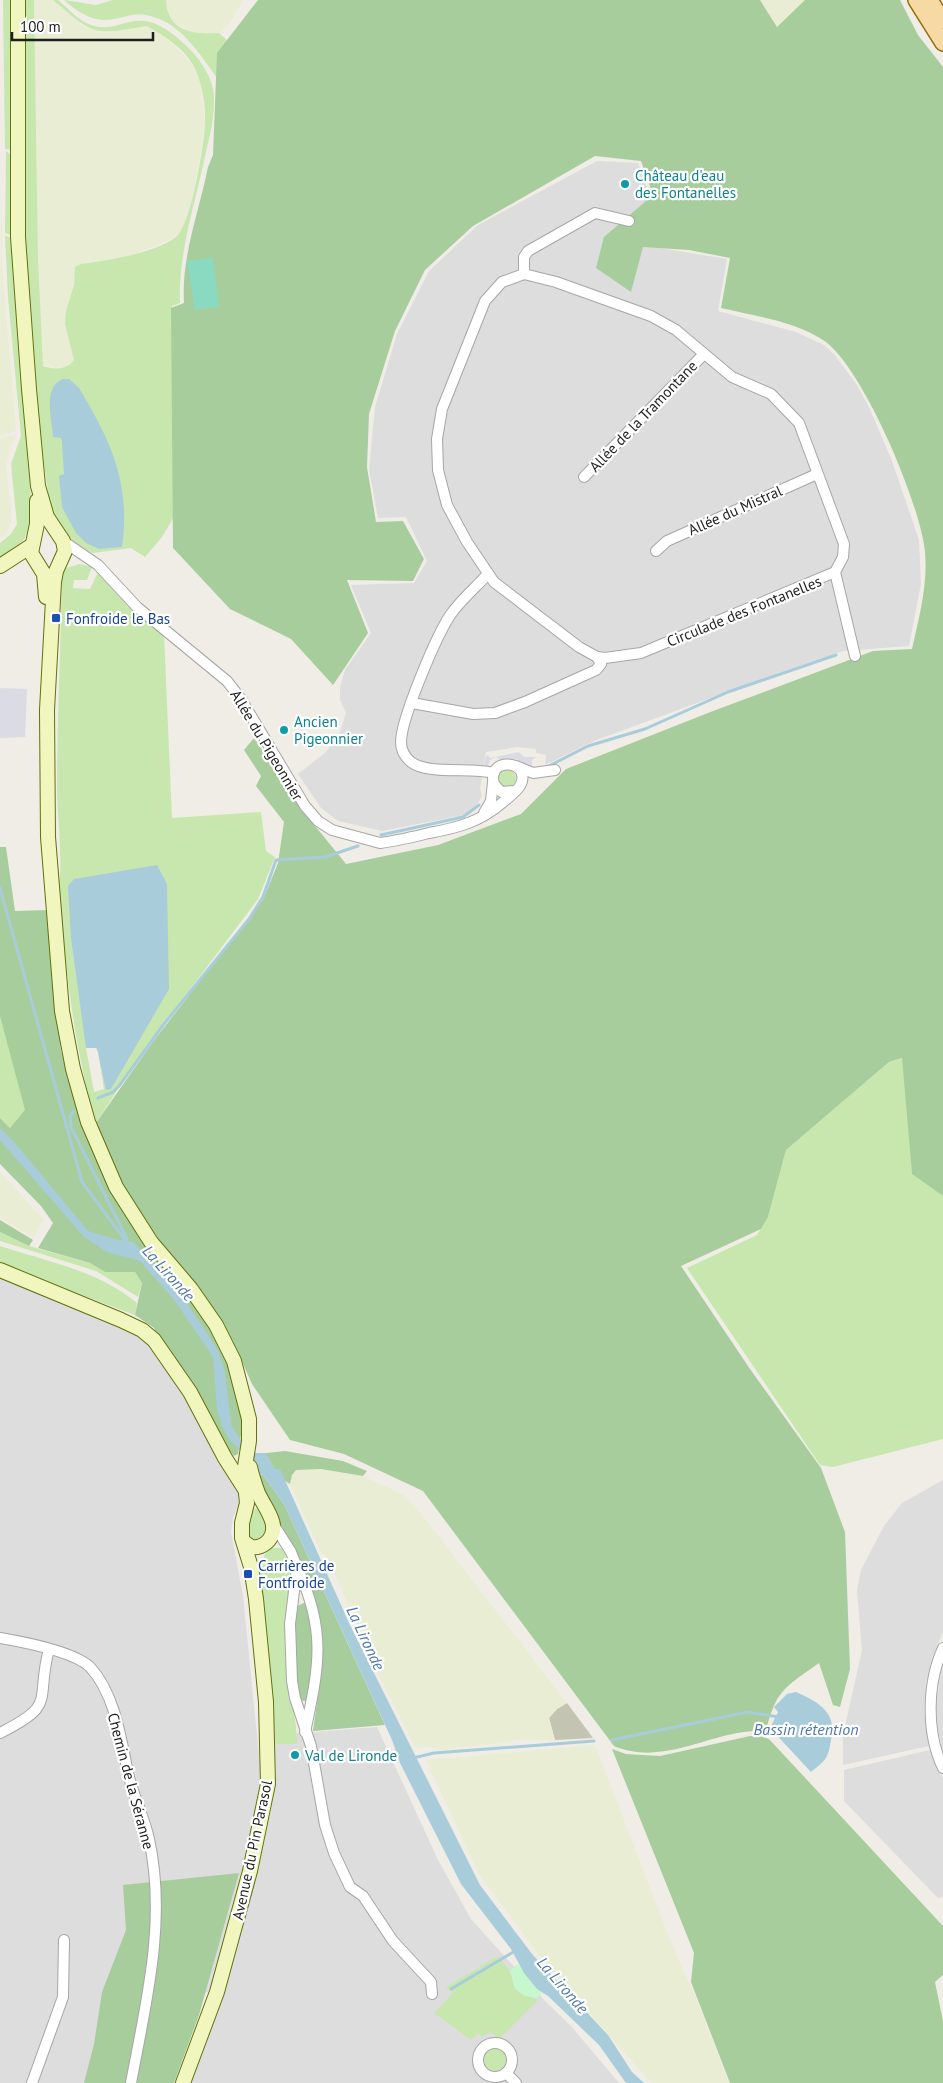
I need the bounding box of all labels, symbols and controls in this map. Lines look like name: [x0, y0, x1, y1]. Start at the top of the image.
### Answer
scale bar: [12, 10, 154, 42]
text: 100 m: [20, 17, 61, 36]
place label: Château d'eau des Fontanelles: [635, 166, 736, 202]
marker: Château d'eau des Fontanelles: [619, 178, 631, 190]
street label: Allée de la Tramontane: [585, 356, 701, 476]
street label: Allée du Mistral: [685, 481, 786, 539]
street label: Circulade des Fontanelles: [664, 571, 824, 651]
place label: Fonfroide le Bas: [66, 609, 170, 628]
marker: Fonfroide le Bas: [50, 612, 62, 624]
street label: Allée du Pigeonnier: [226, 686, 308, 804]
place label: Ancien Pigeonnier: [294, 712, 363, 748]
marker: Ancien Pigeonnier: [278, 724, 290, 736]
water label: La Lironde: [139, 1241, 200, 1306]
place label: Carrières de Fontfroide: [258, 1556, 334, 1592]
marker: Carrières de Fontfroide: [242, 1568, 254, 1580]
water label: La Lironde: [342, 1603, 390, 1674]
street label: Chemin de la Séranne: [104, 1711, 158, 1851]
water label: Bassin rétention: [753, 1719, 859, 1739]
place label: Val de Lironde: [304, 1746, 397, 1765]
marker: Val de Lironde: [289, 1749, 301, 1761]
street label: Avenue du Pin Parasol: [228, 1778, 276, 1922]
water label: La Lironde: [533, 1953, 593, 2018]

